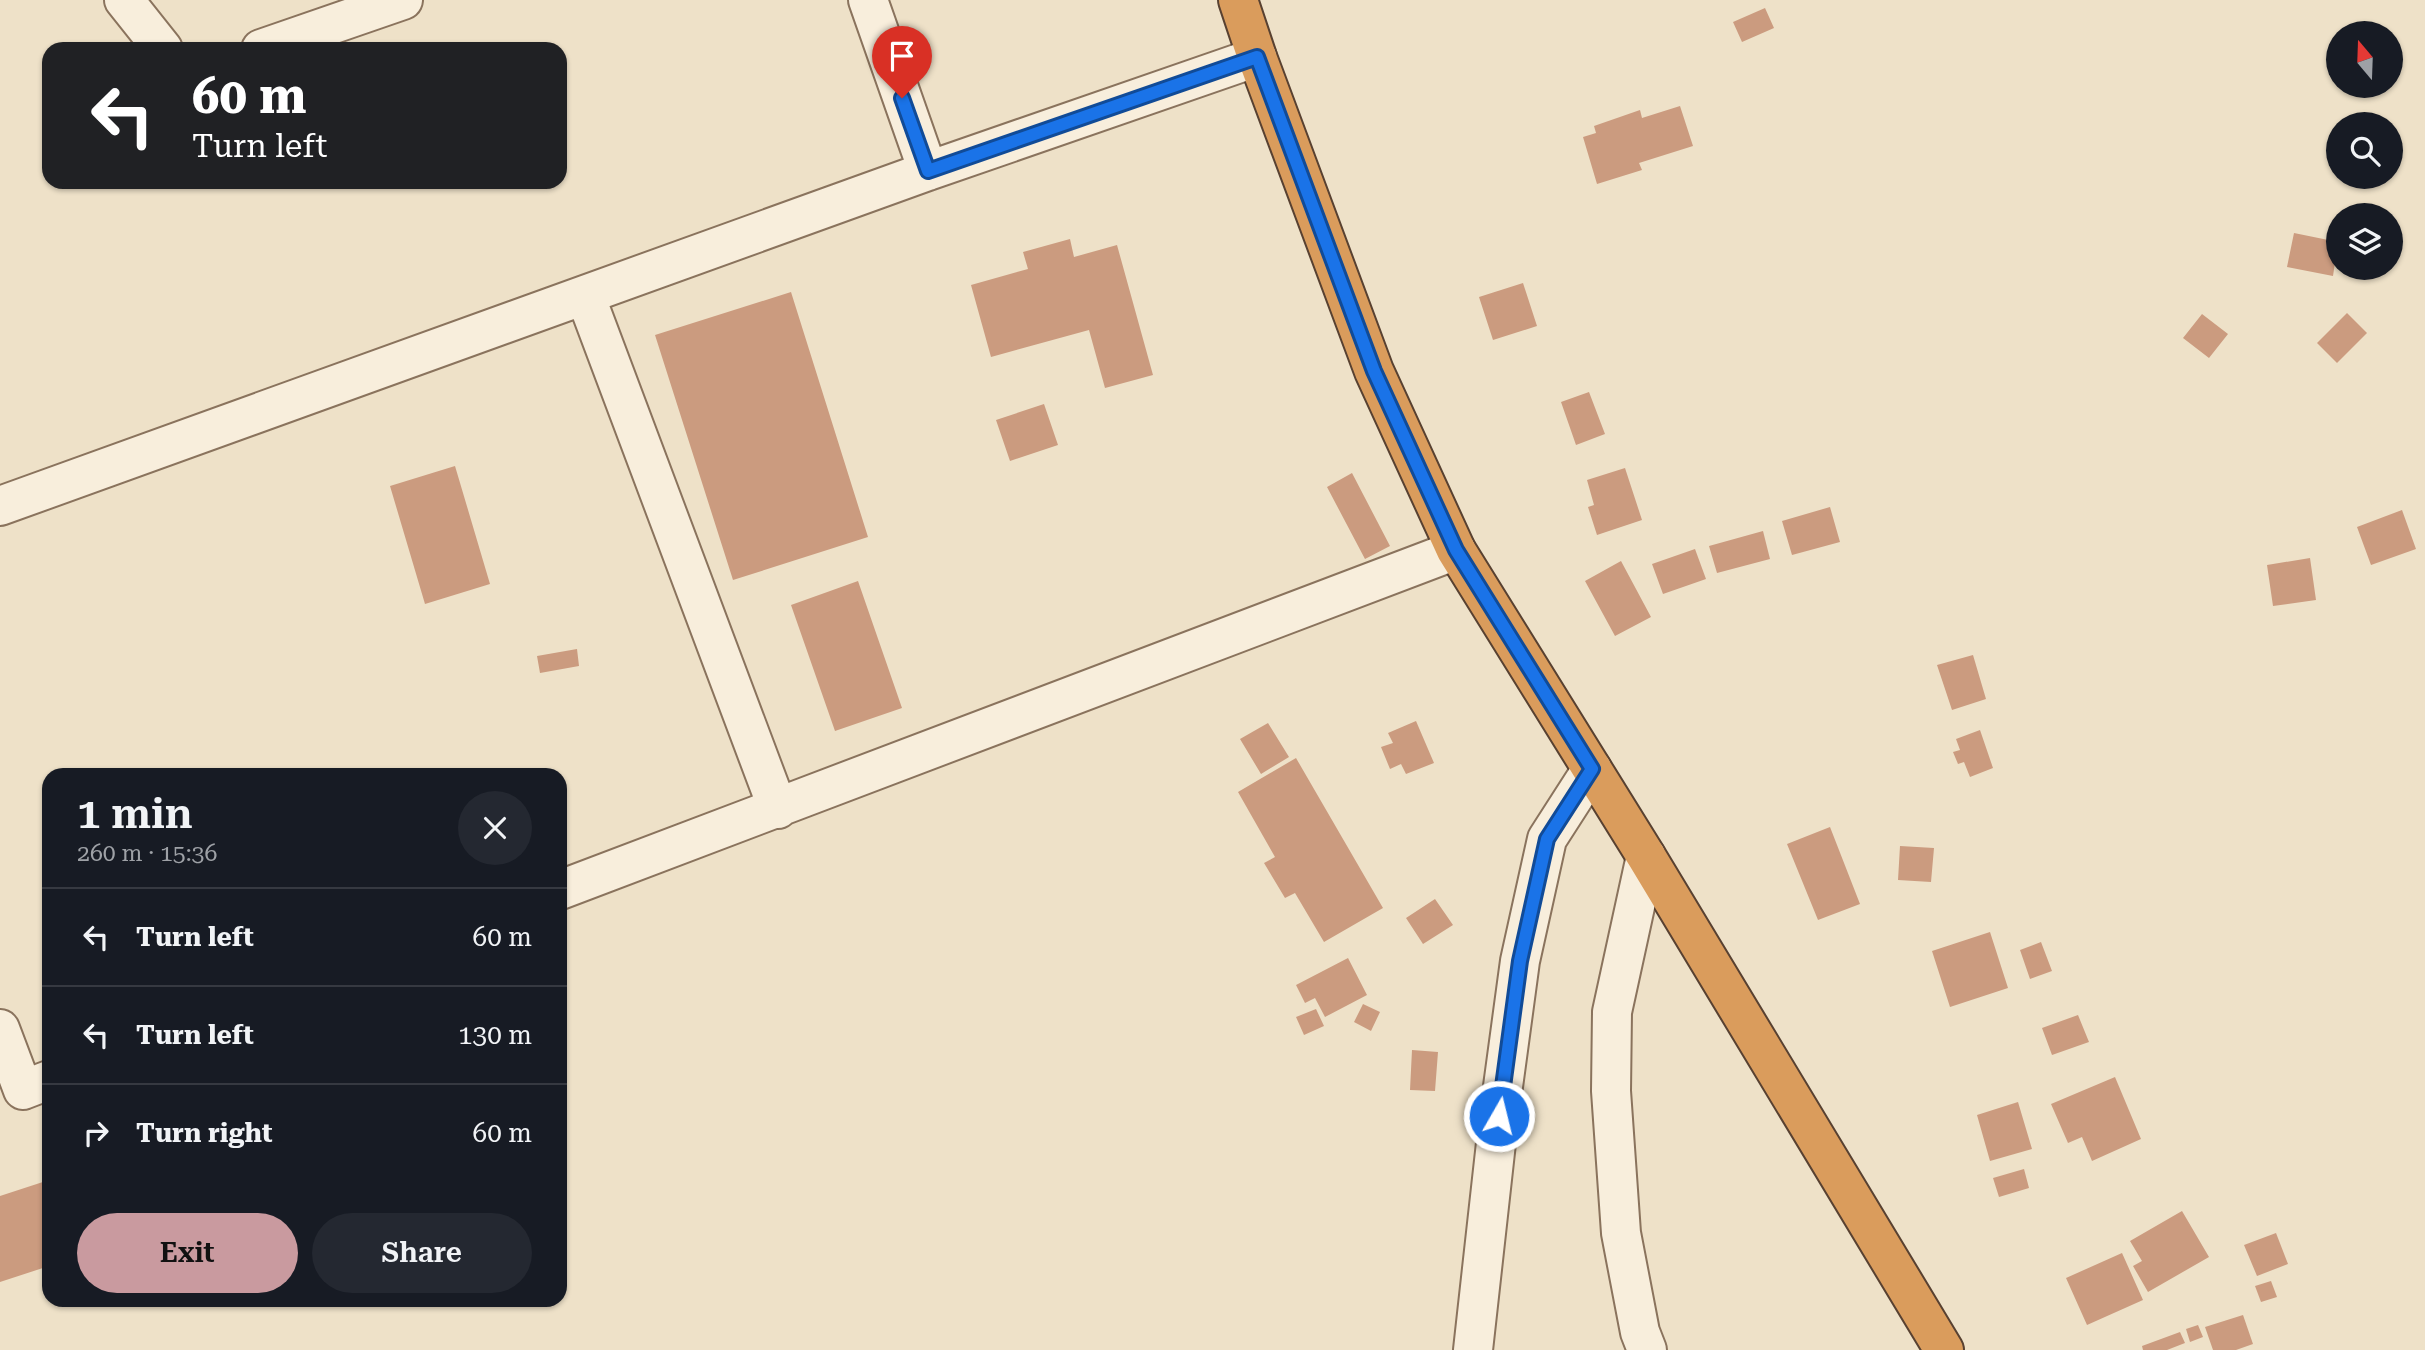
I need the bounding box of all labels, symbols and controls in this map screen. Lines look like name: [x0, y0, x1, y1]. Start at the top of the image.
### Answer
north arrow: [2326, 21, 2403, 98]
map controls: [2326, 21, 2403, 280]
pin: [872, 26, 932, 98]
icon: arrive: [883, 37, 921, 75]
text: 60 m: [192, 68, 307, 125]
icon: left: [77, 70, 168, 161]
button: search: [2326, 112, 2403, 189]
text: Turn left: [192, 127, 327, 165]
button: layers: [2326, 203, 2403, 280]
text: 1 min: [77, 789, 193, 838]
button: close: [458, 791, 532, 865]
text: 260 m · 15:36: [77, 840, 217, 867]
icon: left: [77, 918, 115, 956]
text: Turn left: [136, 922, 254, 952]
text: 60 m: [473, 922, 532, 952]
icon: left: [77, 1016, 115, 1054]
text: Turn left: [136, 1020, 254, 1050]
text: 130 m: [458, 1020, 532, 1050]
position arrow: [1462, 1079, 1536, 1153]
icon: right: [77, 1114, 115, 1152]
text: Turn right: [136, 1118, 272, 1148]
text: 60 m: [473, 1118, 532, 1148]
button: Exit: [77, 1213, 298, 1293]
button: Share: [312, 1213, 532, 1293]

